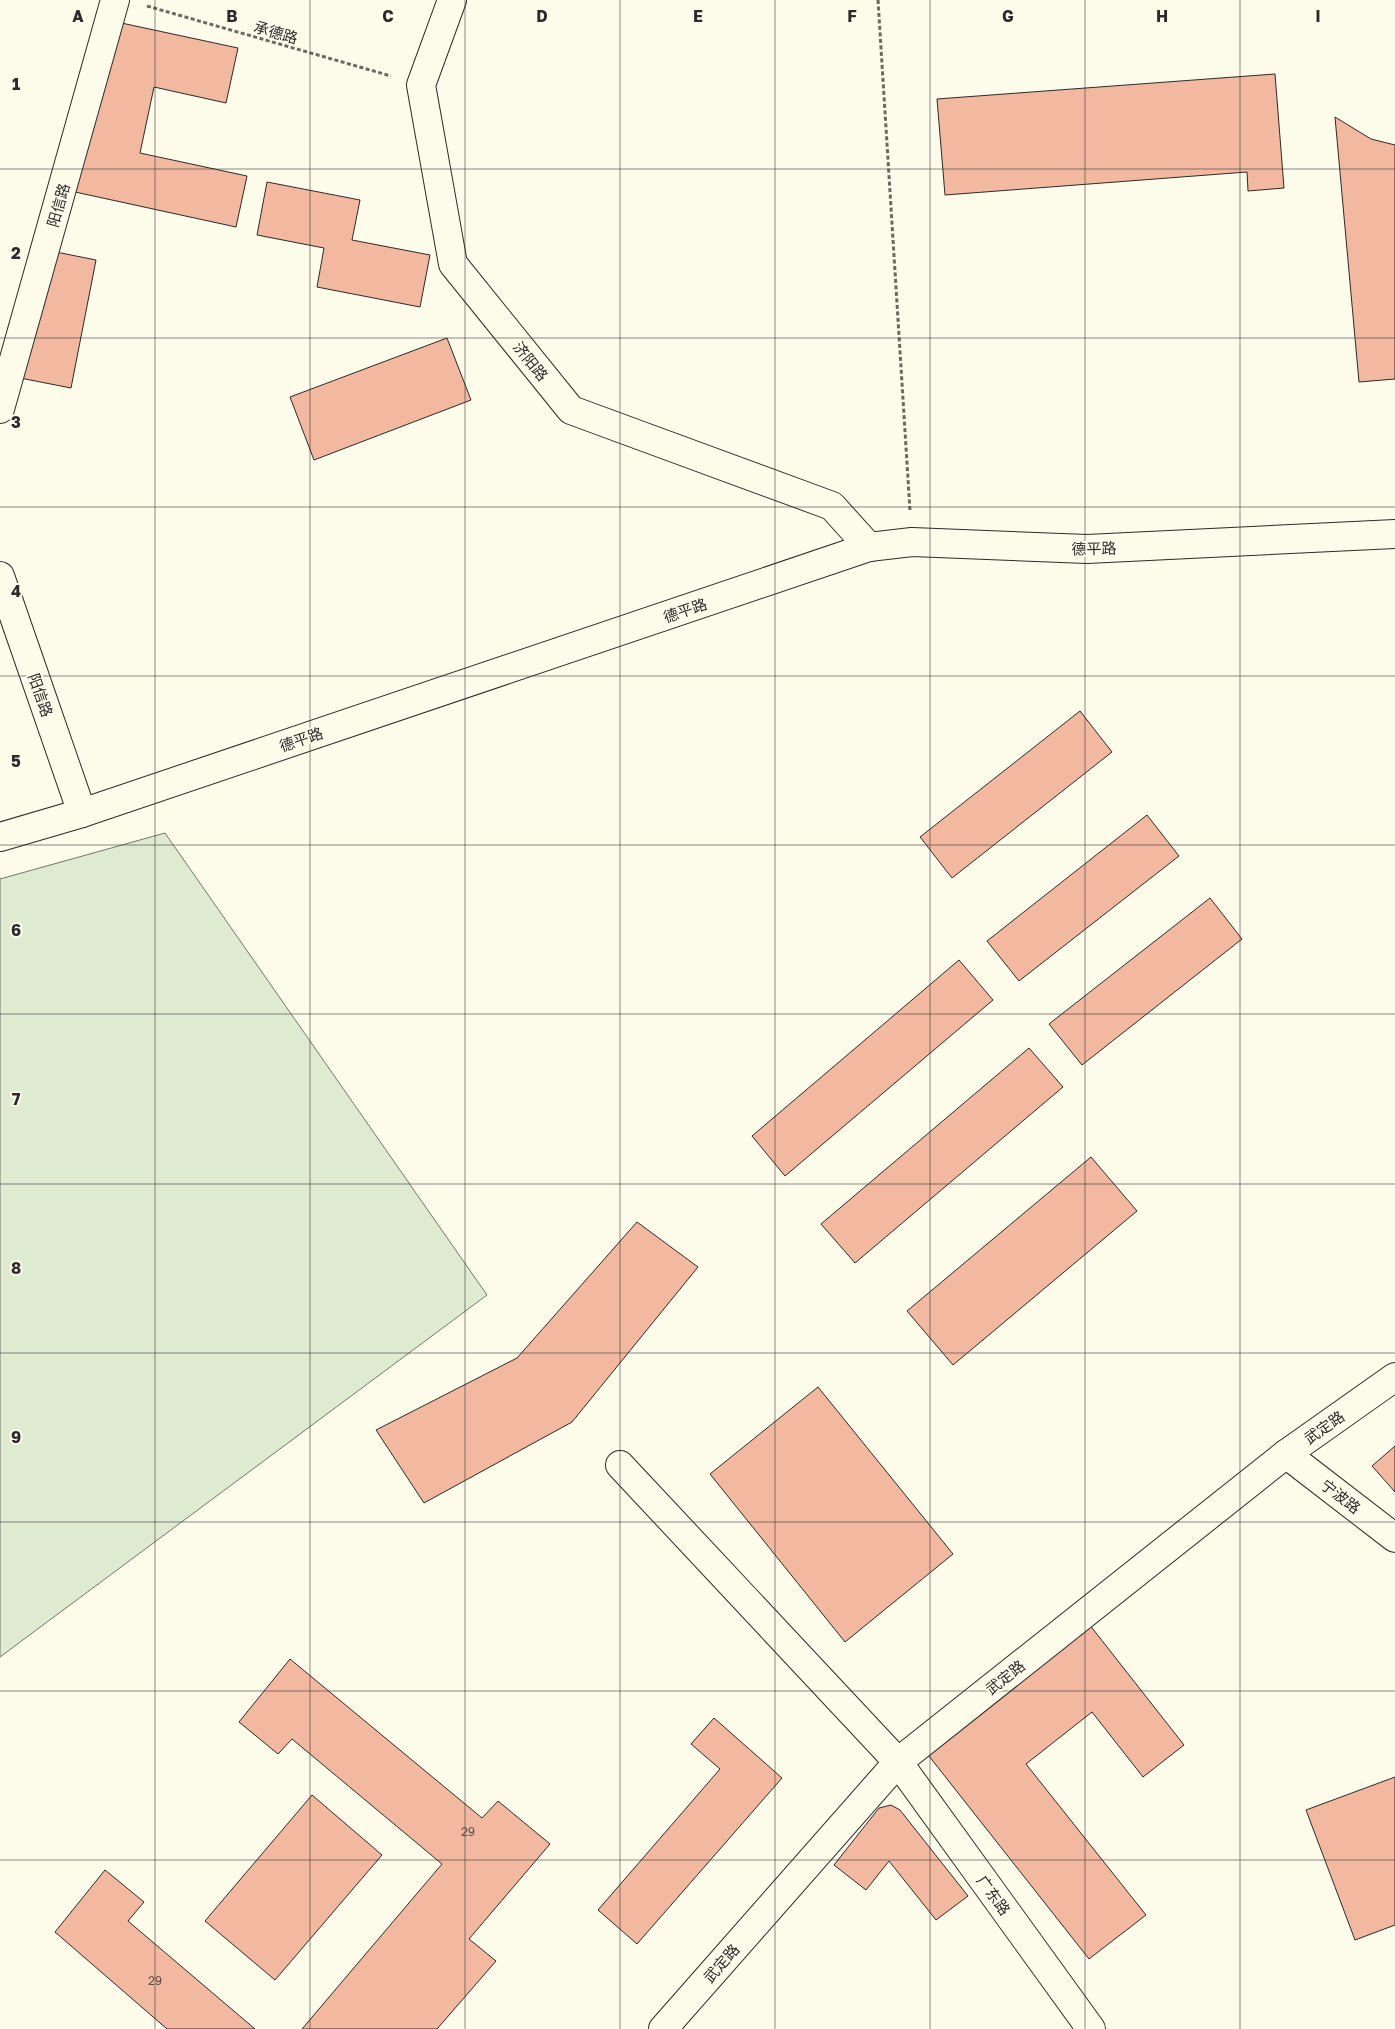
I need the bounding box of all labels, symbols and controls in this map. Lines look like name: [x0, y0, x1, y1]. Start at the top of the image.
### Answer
text: A: [72, 6, 84, 26]
text: B: [226, 6, 238, 26]
text: C: [382, 6, 394, 26]
text: D: [536, 6, 548, 26]
text: E: [693, 6, 703, 26]
text: F: [847, 6, 857, 26]
text: G: [1002, 6, 1014, 26]
text: H: [1156, 6, 1168, 26]
text: I: [1315, 6, 1321, 26]
street label: 承德路: [252, 17, 300, 47]
text: 1: [12, 74, 20, 94]
street label: 阳信路: [43, 181, 73, 229]
text: 2: [11, 243, 21, 263]
street label: 济阳路: [510, 338, 552, 384]
text: 3: [11, 412, 21, 432]
street label: 德平路: [1071, 539, 1117, 557]
text: 4: [11, 581, 21, 601]
street label: 德平路: [661, 594, 709, 626]
street label: 阳信路: [25, 671, 57, 719]
street label: 德平路: [277, 723, 325, 755]
text: 5: [11, 751, 21, 771]
text: 6: [11, 920, 21, 940]
text: 7: [12, 1089, 21, 1109]
text: 8: [11, 1258, 21, 1278]
street label: 武定路: [1300, 1407, 1348, 1447]
text: 9: [11, 1427, 21, 1447]
street label: 宁波路: [1318, 1475, 1364, 1517]
street label: 武定路: [982, 1656, 1028, 1698]
house number: 29: [461, 1824, 475, 1839]
street label: 广东路: [973, 1872, 1015, 1918]
street label: 武定路: [699, 1940, 743, 1986]
house number: 29: [148, 1973, 162, 1988]

